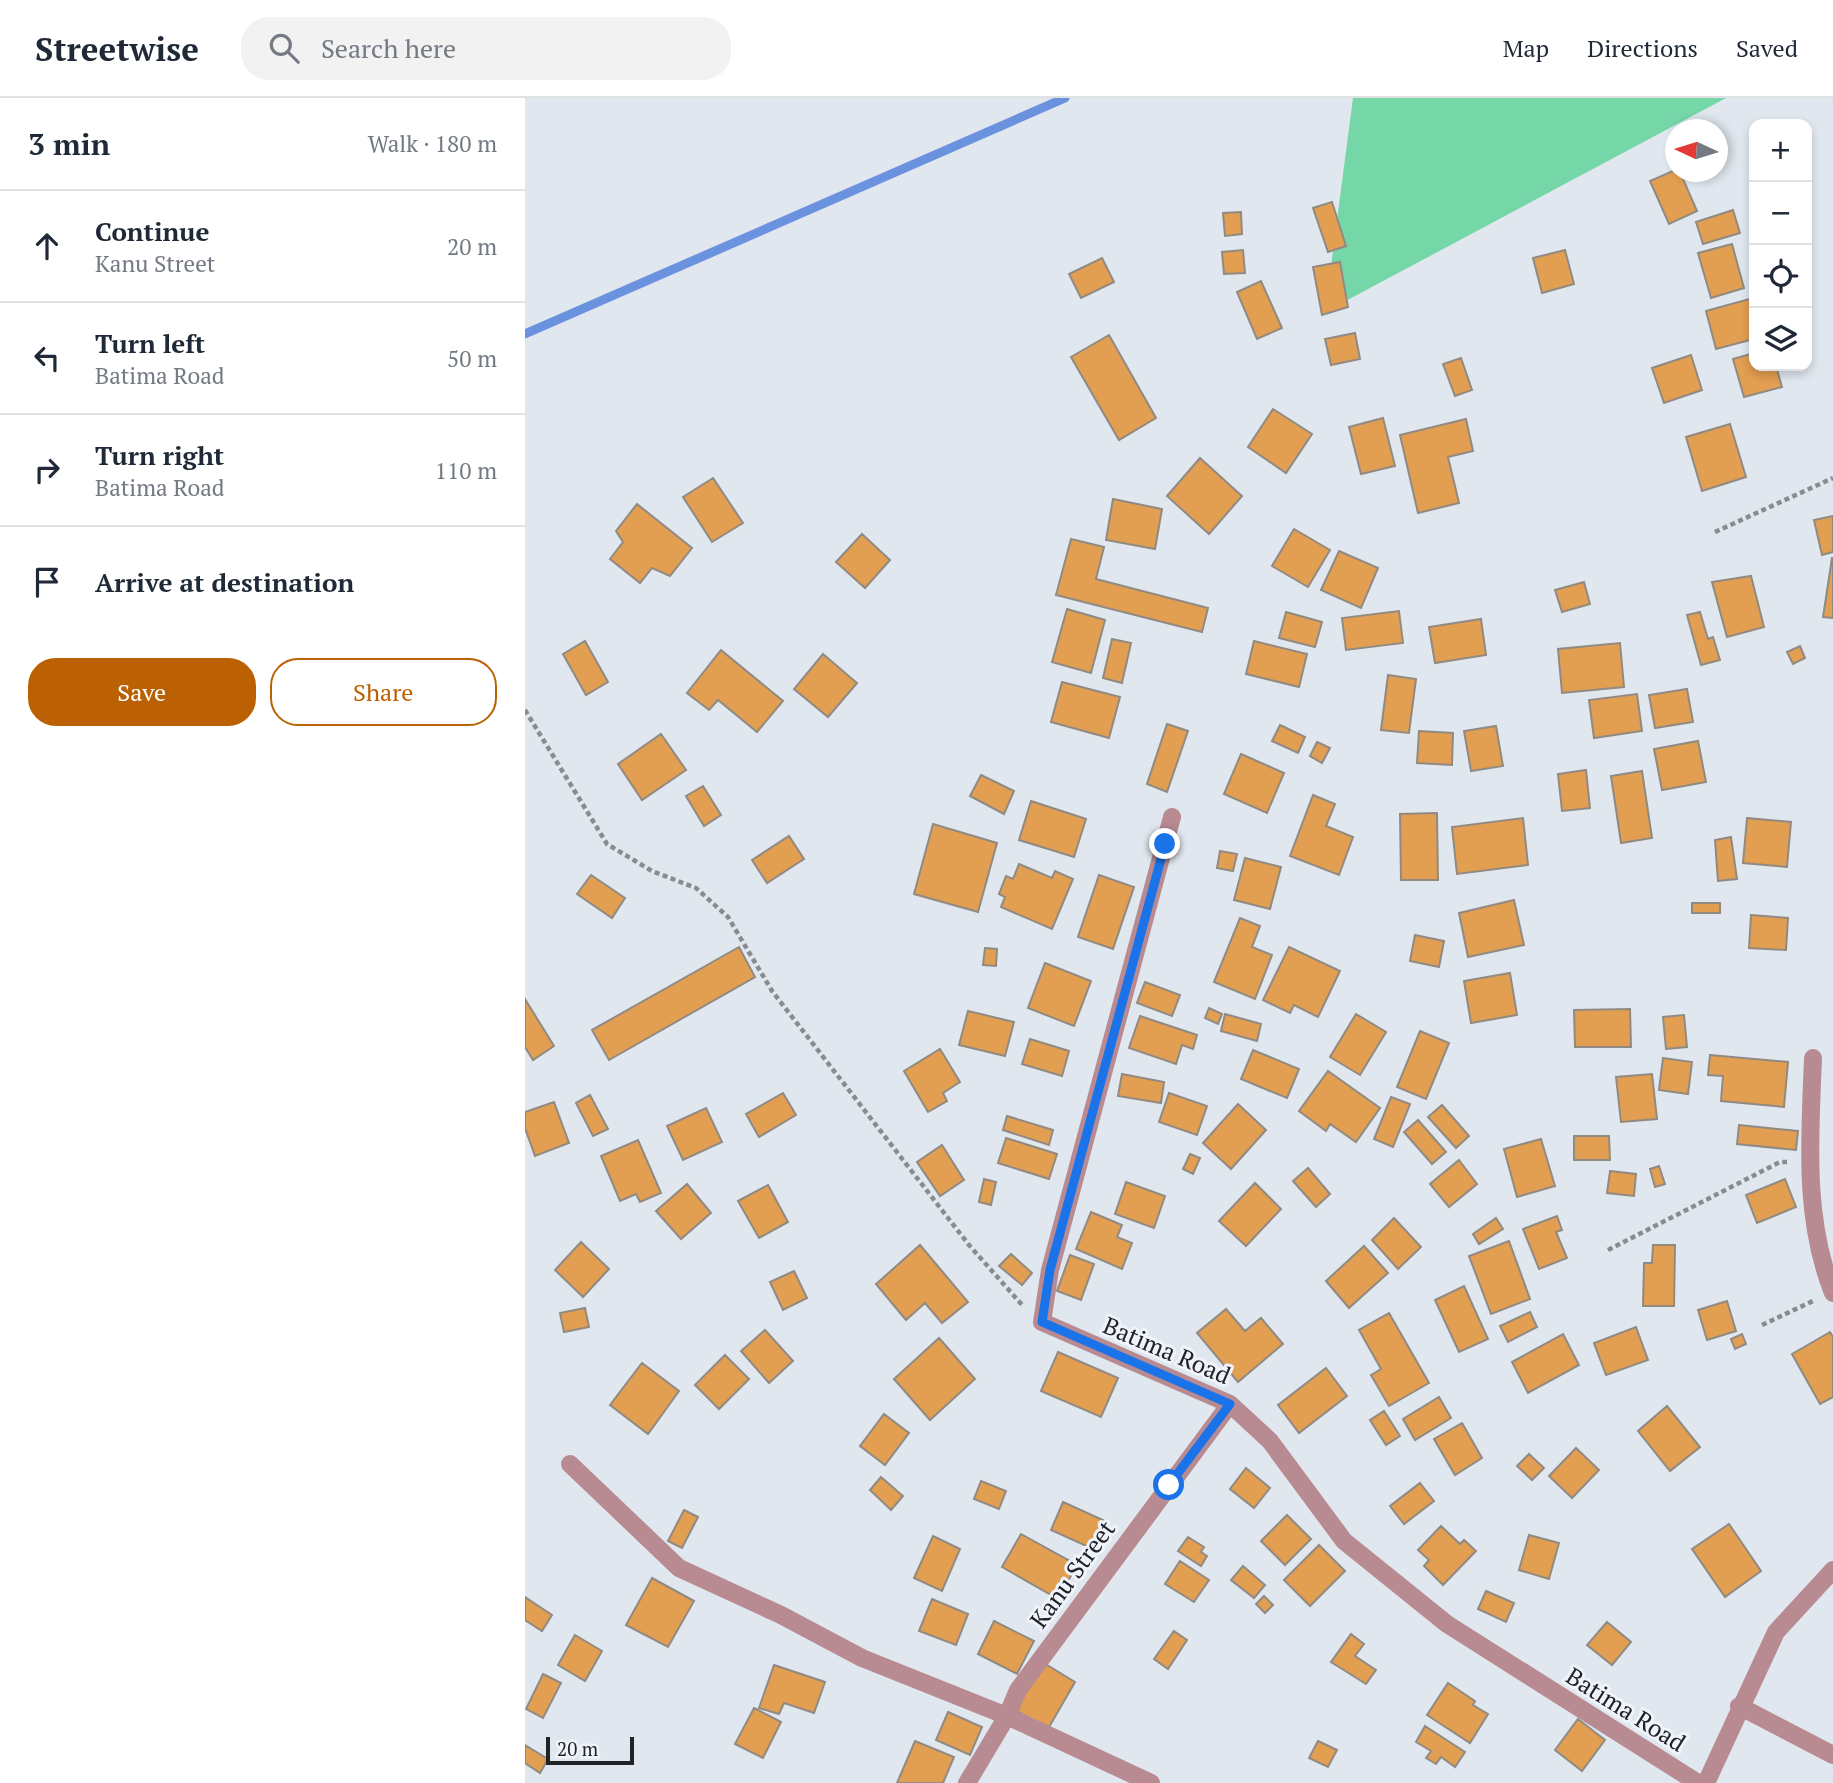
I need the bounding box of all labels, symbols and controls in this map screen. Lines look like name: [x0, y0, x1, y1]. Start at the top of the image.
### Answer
search box: [241, 17, 731, 80]
text: Streetwise: [35, 27, 199, 70]
icon: search: [265, 29, 303, 67]
text: Search here: [321, 31, 456, 65]
text: Map: [1503, 32, 1549, 64]
text: Directions: [1587, 32, 1698, 64]
text: Saved: [1736, 32, 1798, 64]
north arrow: [1665, 119, 1728, 182]
map controls: [1749, 119, 1812, 371]
button: +: [1749, 119, 1812, 182]
text: 3 min: [28, 124, 110, 164]
text: Walk · 180 m: [368, 128, 497, 159]
button: −: [1749, 182, 1812, 245]
text: Continue: [95, 214, 209, 248]
icon: ahead: [28, 227, 66, 265]
text: 20 m: [447, 231, 497, 262]
button: locate: [1749, 245, 1812, 308]
text: Kanu Street: [95, 248, 215, 279]
button: layers: [1749, 308, 1812, 371]
text: Turn left: [95, 326, 205, 360]
icon: left: [28, 339, 66, 377]
text: 50 m: [447, 343, 497, 374]
text: Batima Road: [95, 360, 225, 391]
text: Turn right: [95, 438, 224, 472]
icon: right: [28, 451, 66, 489]
text: 110 m: [435, 455, 497, 486]
text: Batima Road: [95, 472, 225, 503]
icon: arrive: [28, 563, 66, 601]
text: Arrive at destination: [95, 565, 354, 599]
button: Save: [28, 658, 256, 726]
button: Share: [270, 658, 497, 726]
route end: [1149, 828, 1180, 859]
street label: Batima Road: [1099, 1309, 1235, 1391]
route start: [1153, 1469, 1184, 1500]
street label: Kanu Street: [1022, 1514, 1122, 1634]
street label: Batima Road: [1560, 1660, 1692, 1758]
scale bar: [546, 1734, 633, 1766]
text: 20 m: [557, 1736, 598, 1761]

